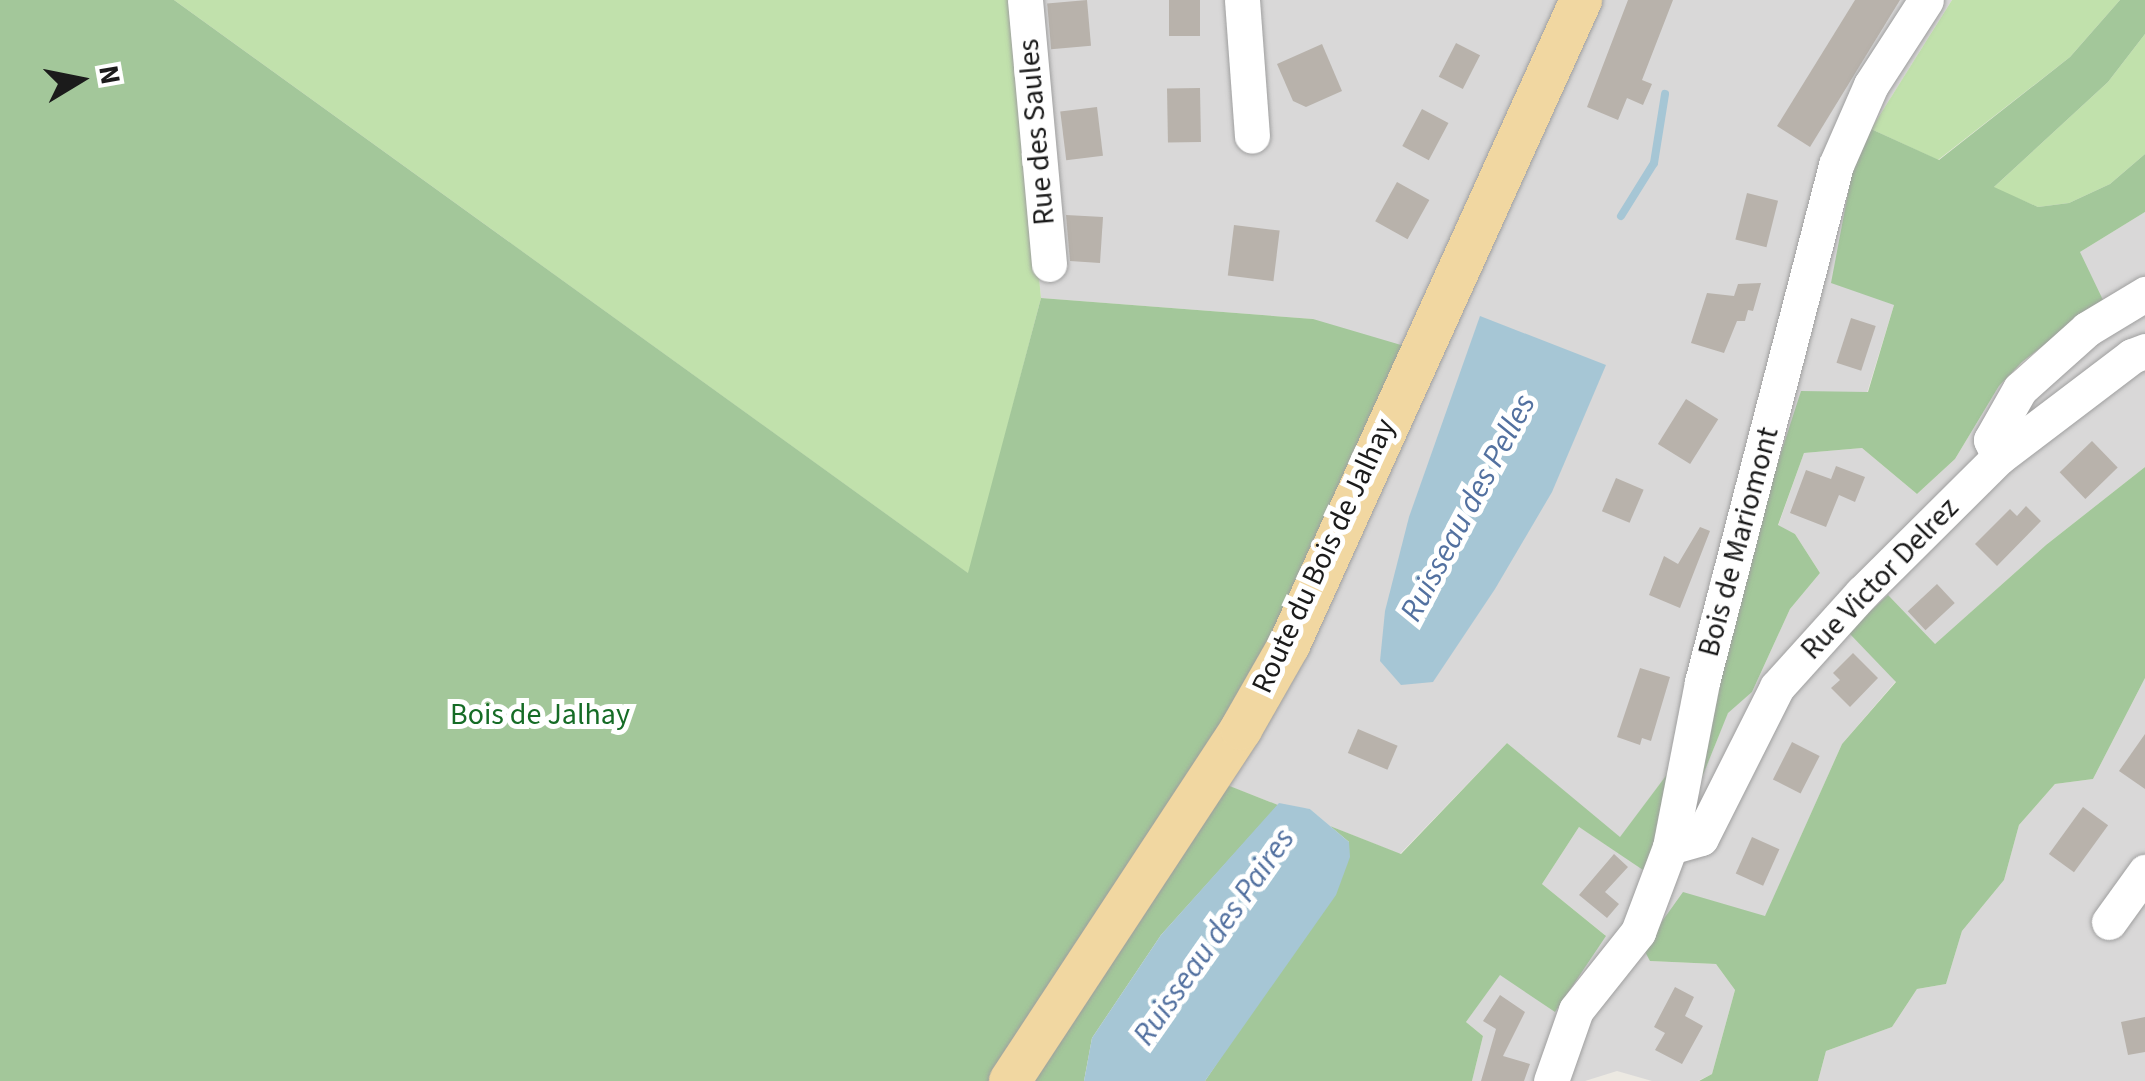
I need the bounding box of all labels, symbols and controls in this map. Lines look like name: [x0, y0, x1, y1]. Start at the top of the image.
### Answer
north arrow: [30, 30, 130, 130]
street label: Rue des Saules: [1011, 37, 1063, 227]
text: N: [88, 62, 131, 87]
water label: Ruisseau des Pelles: [1392, 388, 1544, 628]
street label: Route du Bois de Jalhay: [1245, 413, 1403, 699]
street label: Bois de Mariomont: [1691, 423, 1787, 661]
street label: Rue Victor Delrez: [1794, 490, 1966, 668]
park label: Bois de Jalhay: [450, 697, 630, 733]
water label: Ruisseau des Paires: [1125, 821, 1303, 1053]

